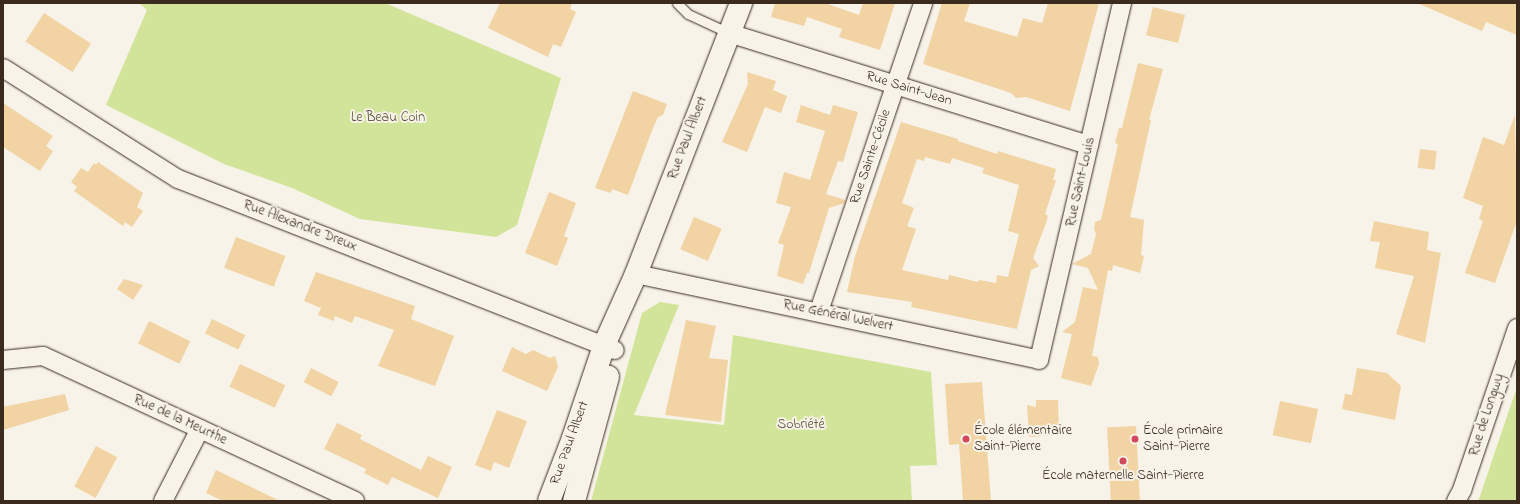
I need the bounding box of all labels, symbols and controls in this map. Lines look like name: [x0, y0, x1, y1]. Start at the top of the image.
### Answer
street label: Rue Saint-Jean: [864, 68, 954, 110]
street label: Rue Paul Albert: [664, 94, 712, 182]
street label: Rue Sainte-Cécile: [847, 107, 895, 207]
park label: Le Beau Coin: [351, 110, 425, 126]
street label: Rue Saint-Louis: [1063, 136, 1099, 228]
street label: Rue Alexandre Dreux: [241, 197, 359, 255]
street label: Rue Général Welvert: [781, 296, 895, 336]
street label: Rue de Longwy: [1466, 372, 1508, 458]
street label: Rue de la Meurthe: [131, 391, 229, 449]
street label: Rue Paul Albert: [547, 399, 593, 487]
park label: Sobriété: [777, 417, 825, 433]
place label: École élémentaire Saint-Pierre: [974, 423, 1072, 456]
place label: École primaire Saint-Pierre: [1143, 423, 1223, 456]
marker: École élémentaire Saint-Pierre: [961, 434, 971, 444]
marker: École primaire Saint-Pierre: [1130, 434, 1140, 444]
marker: École maternelle Saint-Pierre: [1118, 456, 1128, 466]
place label: École maternelle Saint-Pierre: [1042, 468, 1204, 484]

